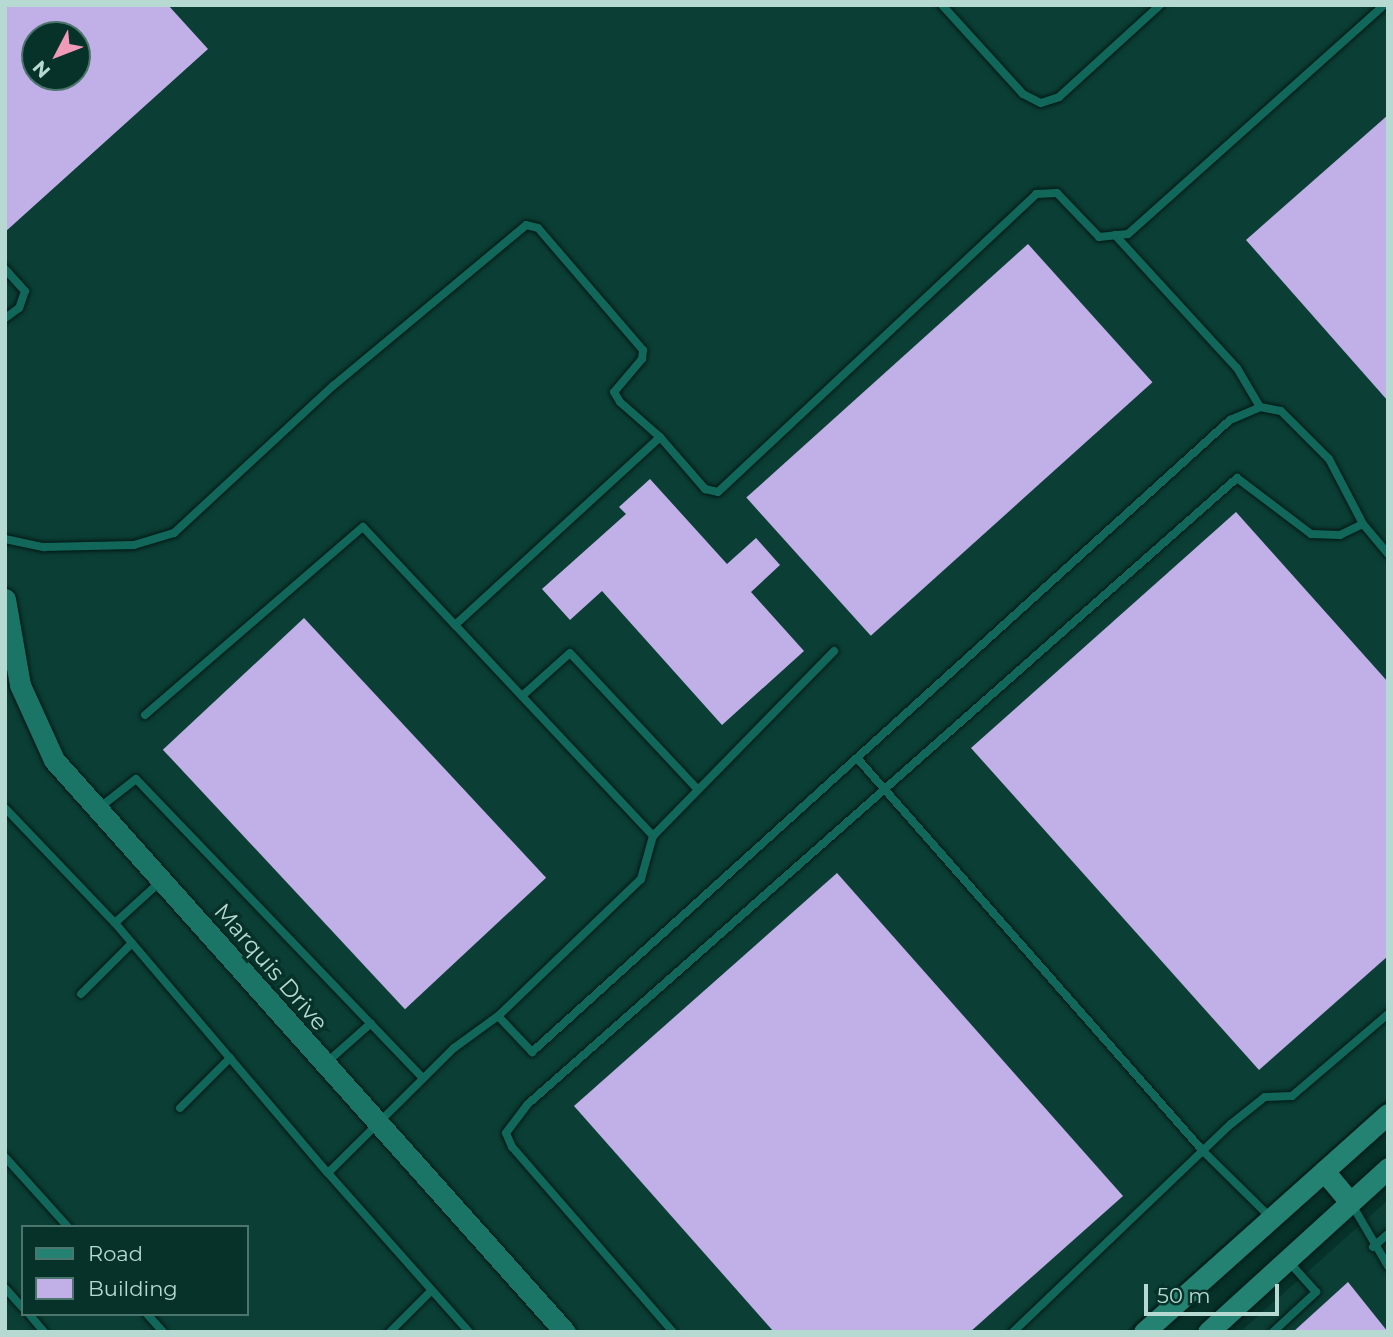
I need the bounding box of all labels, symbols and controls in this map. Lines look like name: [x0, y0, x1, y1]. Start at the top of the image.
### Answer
north arrow: [21, 21, 91, 91]
text: N: [28, 56, 55, 82]
street label: Marquis Drive: [208, 898, 334, 1036]
legend: [21, 1225, 248, 1316]
text: Road: [88, 1241, 143, 1266]
scale bar: [1148, 1270, 1283, 1314]
text: Building: [88, 1276, 178, 1301]
text: 50 m: [1157, 1283, 1211, 1308]

